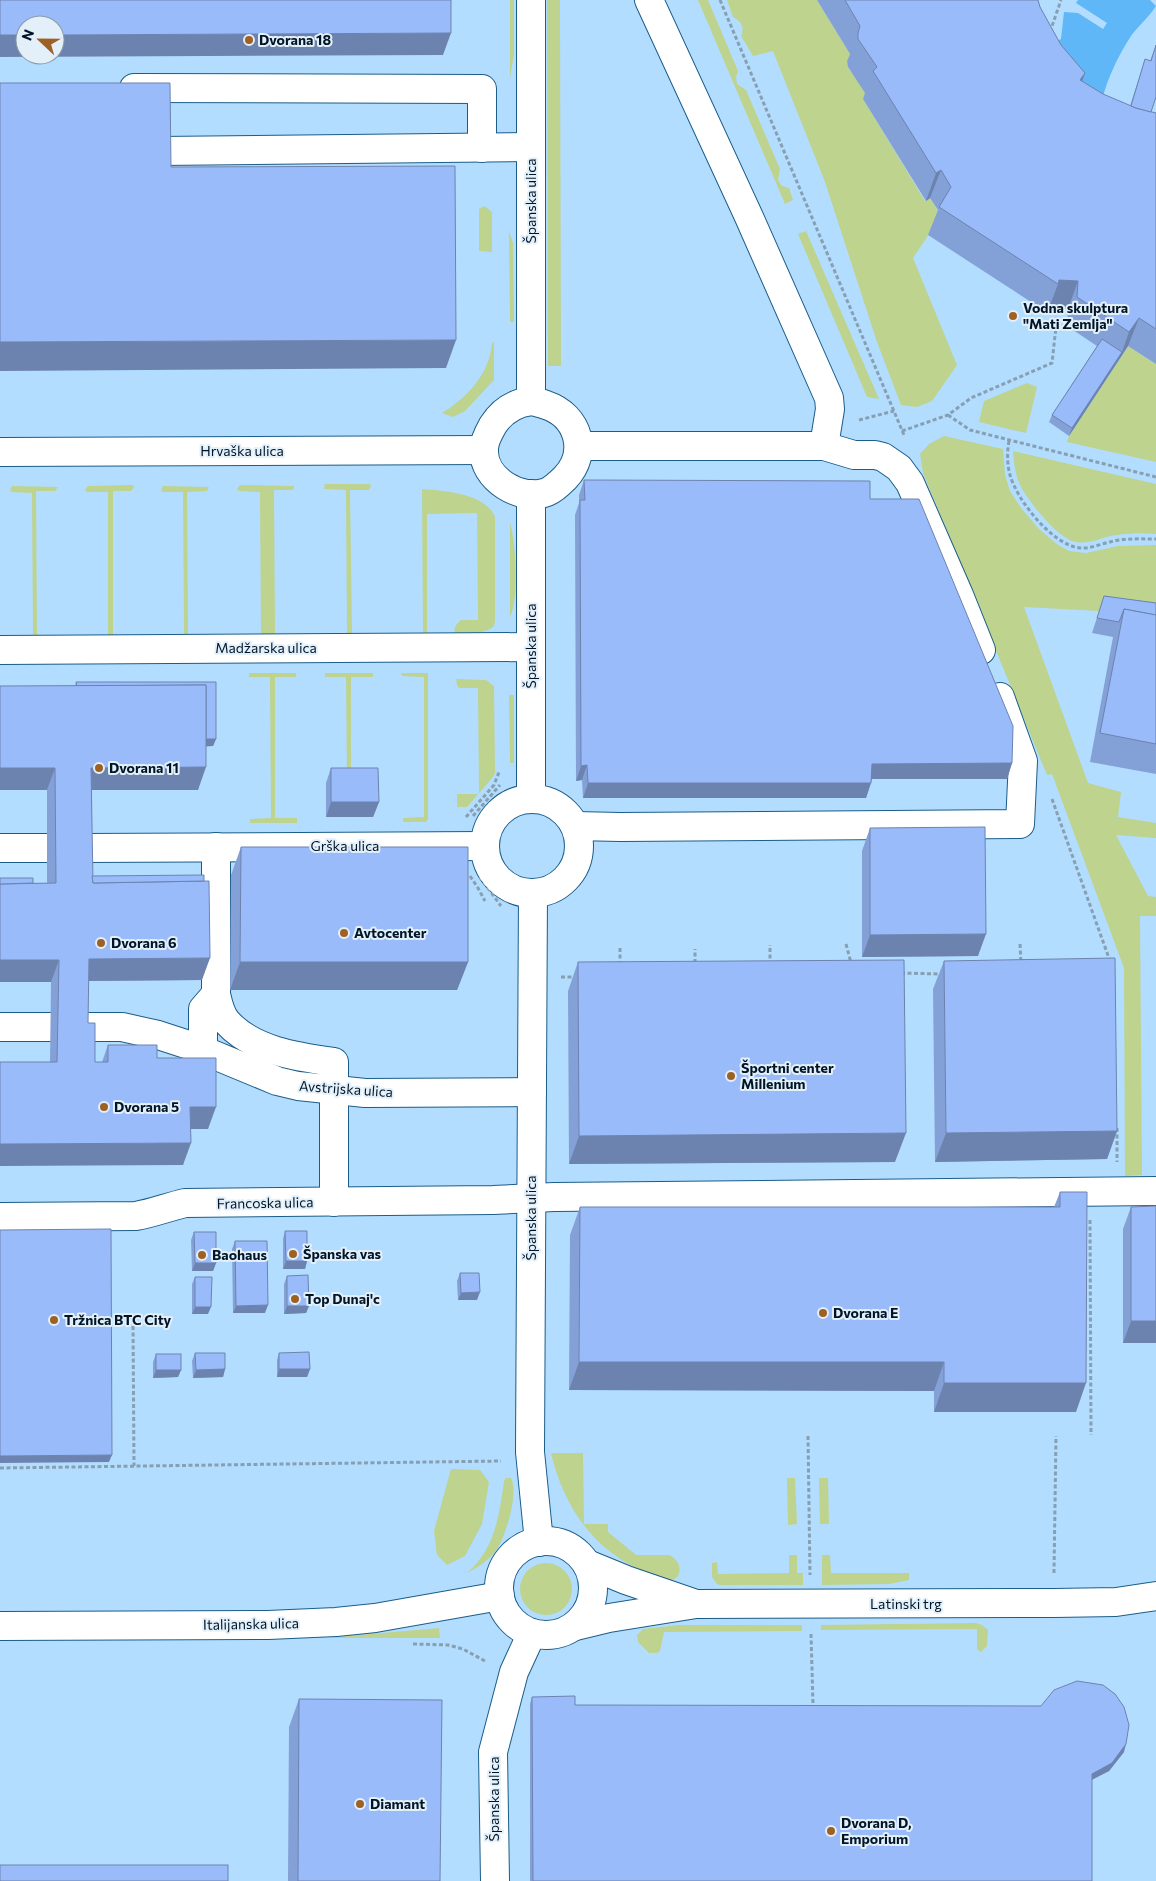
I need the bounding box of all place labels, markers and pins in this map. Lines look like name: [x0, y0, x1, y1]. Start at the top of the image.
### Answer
place label: Dvorana 18: [259, 31, 331, 48]
marker: Dvorana 18: [243, 34, 255, 46]
place label: Vodna skulptura "Mati Zemlja": [1023, 299, 1128, 332]
marker: Vodna skulptura "Mati Zemlja": [1007, 310, 1019, 322]
place label: Dvorana 11: [109, 759, 179, 776]
marker: Dvorana 11: [93, 762, 105, 774]
place label: Avtocenter: [354, 924, 427, 941]
marker: Avtocenter: [338, 927, 350, 939]
place label: Dvorana 6: [111, 934, 177, 951]
marker: Dvorana 6: [95, 937, 107, 949]
place label: Športni center Millenium: [741, 1059, 834, 1092]
marker: Športni center Millenium: [725, 1070, 737, 1082]
place label: Dvorana 5: [114, 1098, 179, 1115]
marker: Dvorana 5: [98, 1101, 110, 1113]
place label: Španska vas: [303, 1245, 382, 1262]
place label: Baohaus: [212, 1246, 267, 1263]
marker: Španska vas: [287, 1248, 299, 1260]
marker: Baohaus: [196, 1249, 208, 1261]
place label: Top Dunaj'c: [305, 1290, 380, 1307]
marker: Top Dunaj'c: [289, 1293, 301, 1305]
place label: Dvorana E: [833, 1304, 898, 1321]
marker: Dvorana E: [817, 1307, 829, 1319]
place label: Tržnica BTC City: [64, 1311, 172, 1328]
marker: Tržnica BTC City: [48, 1314, 60, 1326]
place label: Diamant: [370, 1795, 425, 1812]
marker: Diamant: [354, 1798, 366, 1810]
place label: Dvorana D, Emporium: [841, 1814, 912, 1847]
marker: Dvorana D, Emporium: [825, 1825, 837, 1837]

